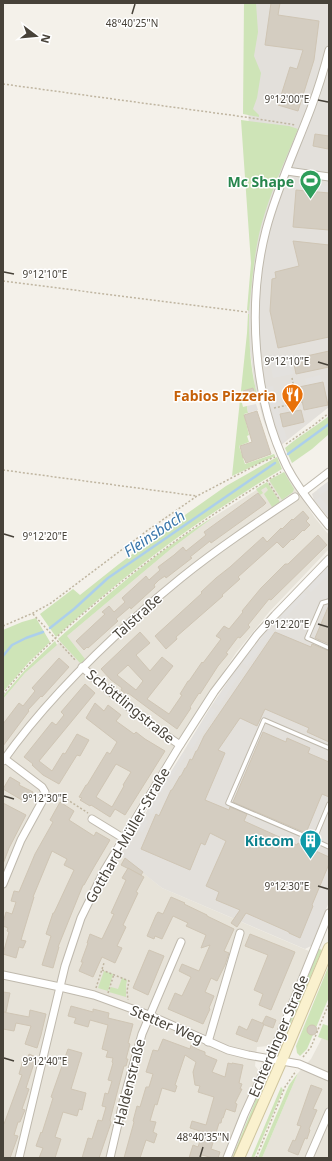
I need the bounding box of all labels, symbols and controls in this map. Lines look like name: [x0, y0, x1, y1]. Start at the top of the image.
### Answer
north arrow: [16, 16, 56, 56]
text: 48°40'25"N: [106, 16, 158, 30]
text: N: [38, 33, 55, 45]
text: 9°12'00"E: [265, 92, 309, 106]
sports icon: Mc Shape: [297, 168, 323, 201]
place label: Mc Shape: [228, 172, 294, 191]
text: 9°12'10"E: [23, 267, 67, 281]
text: 9°12'10"E: [265, 354, 309, 368]
restaurant icon: Fabios Pizzeria: [279, 382, 305, 415]
place label: Fabios Pizzeria: [174, 386, 276, 405]
water label: Fleinsbach: [119, 505, 189, 561]
text: 9°12'20"E: [23, 529, 67, 543]
street label: Talstraße: [108, 589, 166, 643]
text: 9°12'20"E: [265, 617, 309, 631]
street label: Schöttlingstraße: [83, 665, 179, 747]
street label: Gotthard-Müller-Straße: [80, 764, 174, 906]
text: 9°12'30"E: [23, 791, 67, 805]
building icon: Kitcom: [297, 827, 323, 860]
place label: Kitcom: [245, 831, 294, 850]
text: 9°12'30"E: [265, 879, 309, 893]
street label: Echterdinger Straße: [244, 972, 312, 1100]
street label: Stetter Weg: [128, 1000, 206, 1048]
street label: Haldenstraße: [109, 1036, 149, 1127]
text: 9°12'40"E: [23, 1054, 67, 1068]
text: 48°40'35"N: [177, 1130, 229, 1144]

